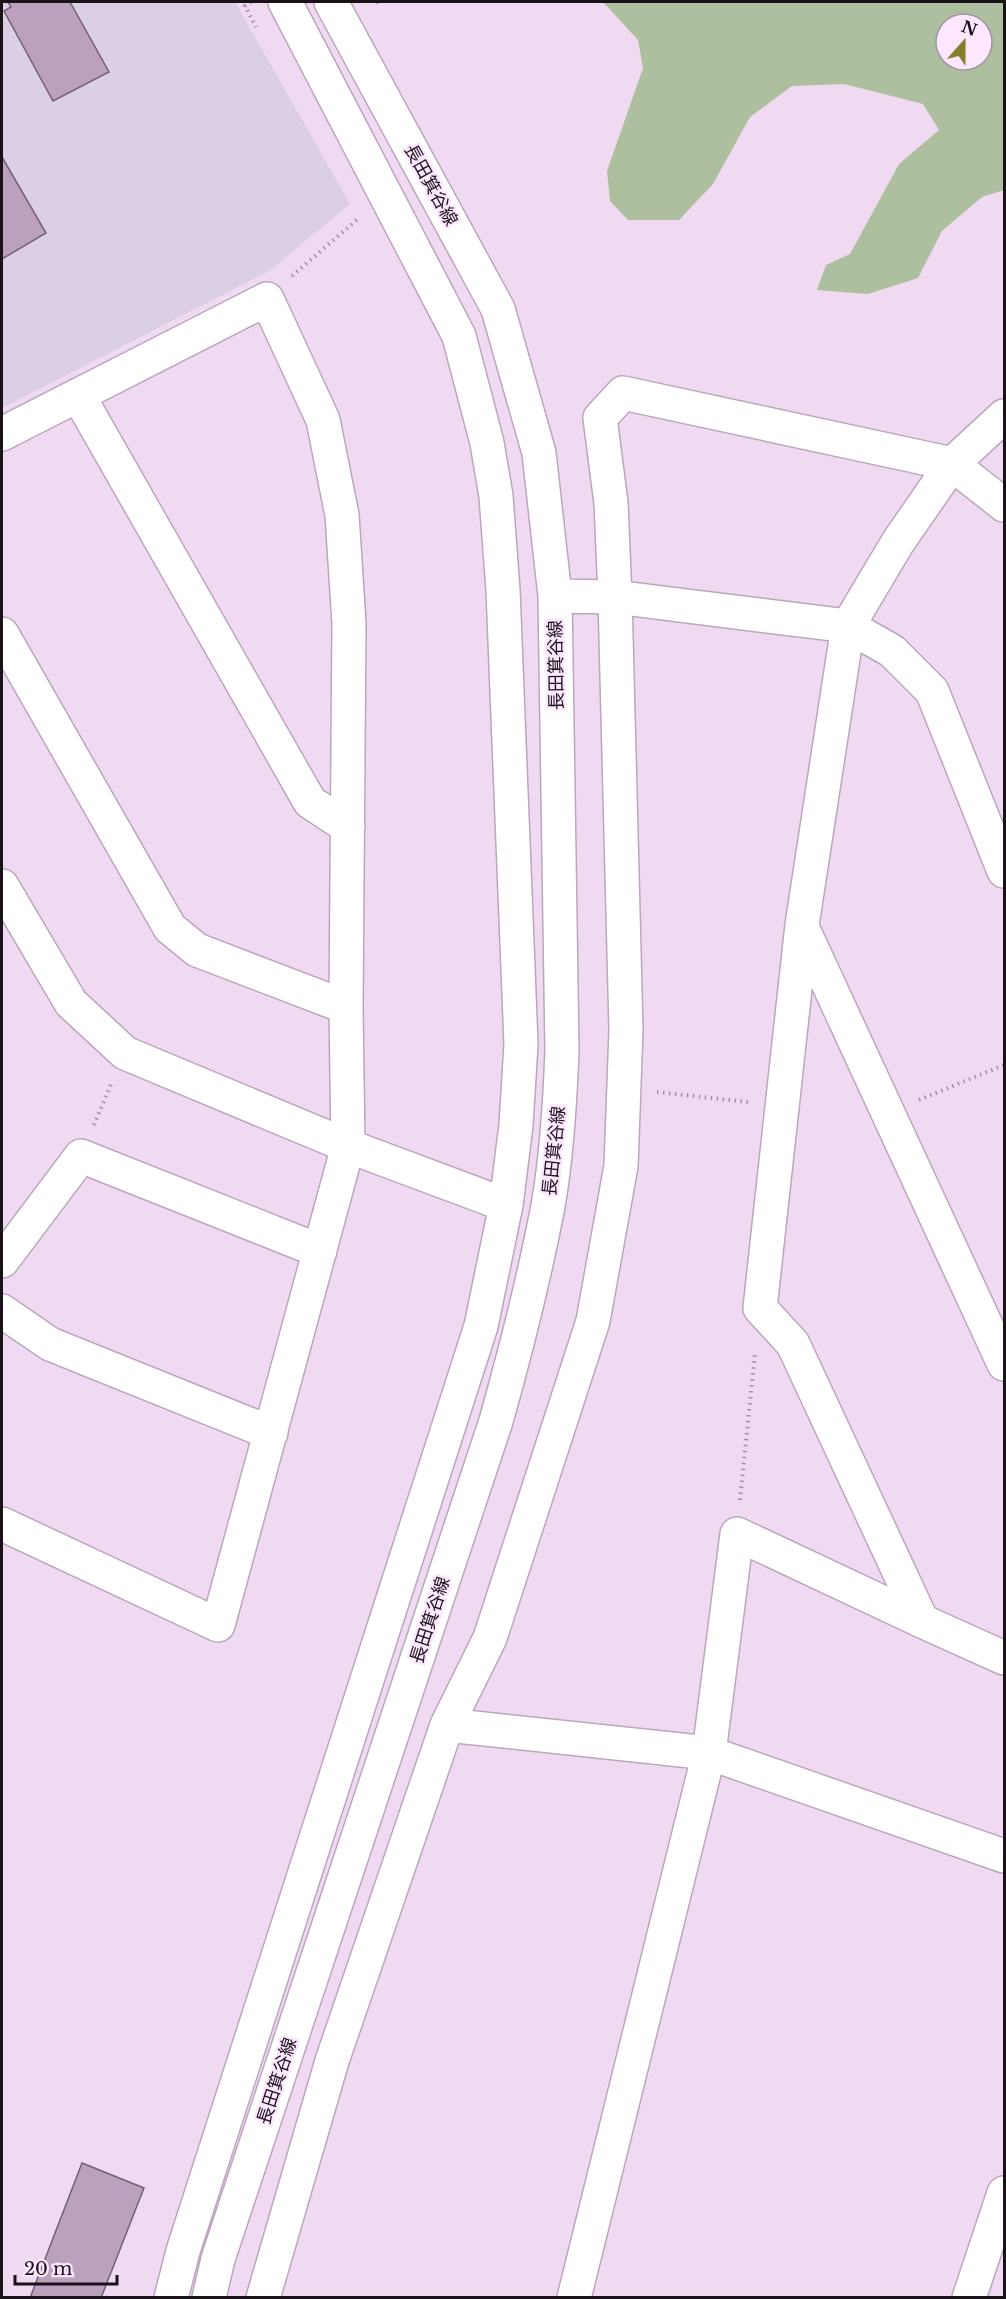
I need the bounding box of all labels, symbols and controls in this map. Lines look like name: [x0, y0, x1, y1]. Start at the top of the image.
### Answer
north arrow: [934, 12, 994, 72]
text: N: [959, 16, 980, 40]
street label: 長田箕谷線: [400, 140, 462, 230]
street label: 長田箕谷線: [544, 620, 568, 710]
street label: 長田箕谷線: [538, 1105, 570, 1197]
street label: 長田箕谷線: [406, 1574, 454, 1666]
street label: 長田箕谷線: [253, 2035, 301, 2127]
scale bar: [15, 2248, 117, 2286]
text: 20 m: [24, 2258, 72, 2280]

